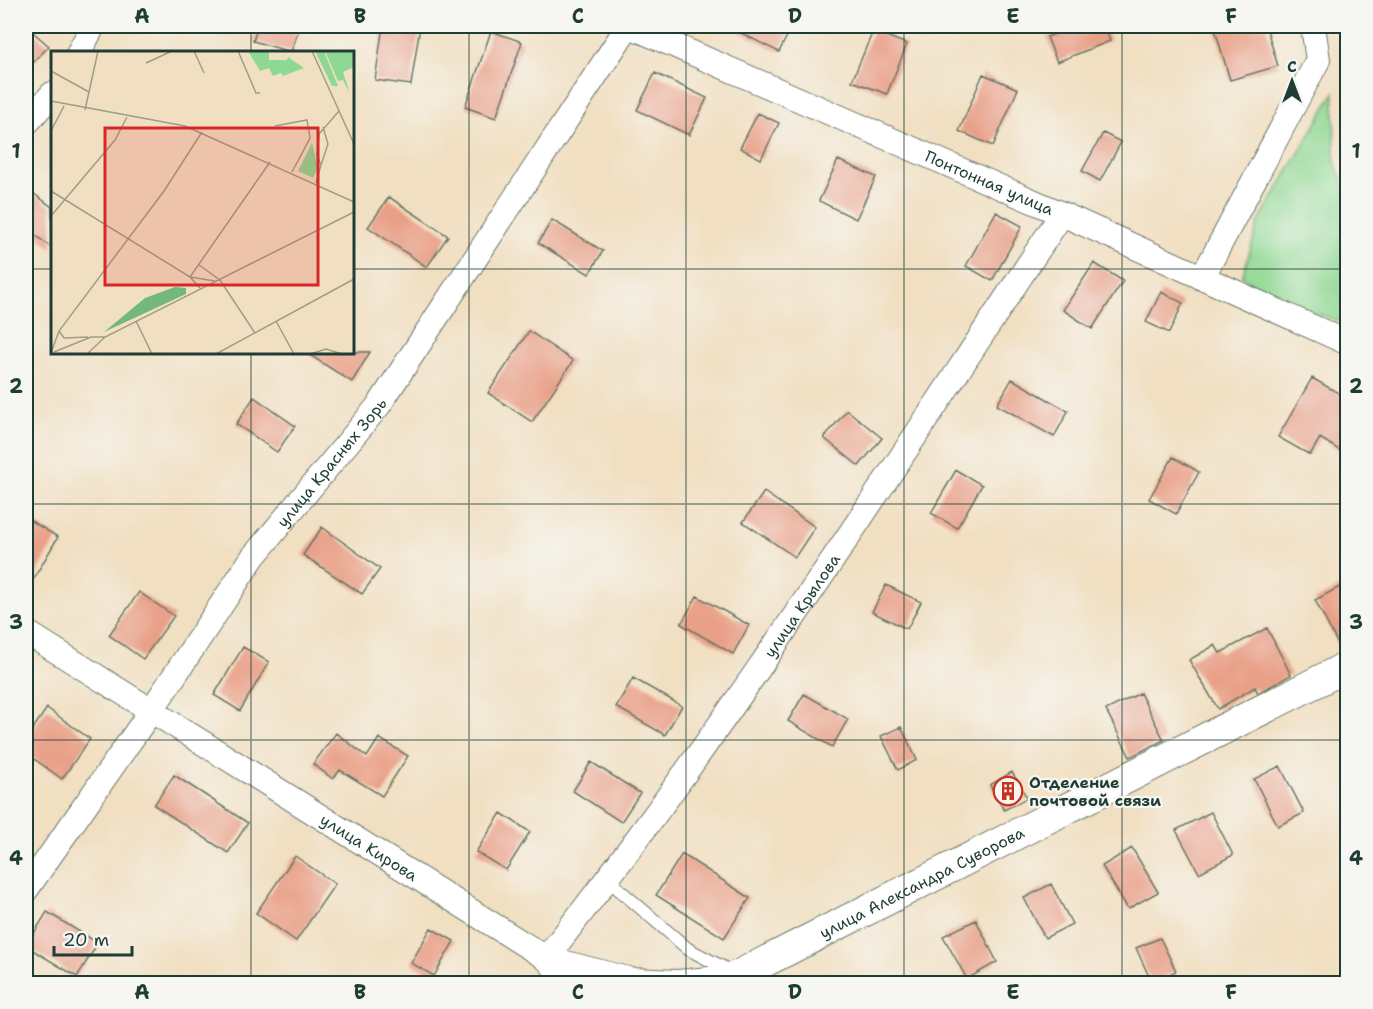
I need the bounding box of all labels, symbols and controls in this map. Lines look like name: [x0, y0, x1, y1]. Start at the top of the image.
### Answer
text: A: [134, 3, 150, 29]
text: B: [354, 3, 366, 29]
text: C: [572, 3, 584, 29]
text: D: [788, 3, 802, 29]
text: E: [1006, 3, 1020, 29]
text: F: [1225, 3, 1237, 29]
inset map: [51, 51, 354, 354]
north arrow: [1262, 51, 1322, 111]
text: С: [1287, 56, 1297, 77]
text: 1: [11, 138, 21, 164]
text: 1: [1351, 138, 1361, 164]
street label: Понтонная улица: [922, 146, 1057, 220]
text: 2: [9, 373, 23, 399]
text: 2: [1349, 373, 1363, 399]
street label: улица Красных Зорь: [272, 394, 392, 532]
street label: улица Крылова: [759, 550, 845, 662]
text: 3: [9, 609, 23, 635]
text: 3: [1349, 609, 1363, 635]
place label: Отделение почтовой связи: [1029, 772, 1161, 811]
building icon: Отделение почтовой связи: [992, 775, 1024, 807]
street label: улица Кирова: [316, 809, 422, 886]
street label: улица Александра Суворова: [816, 822, 1028, 943]
text: 4: [9, 845, 23, 871]
text: 4: [1349, 845, 1363, 871]
scale bar: [54, 919, 132, 957]
text: 20 m: [63, 928, 109, 952]
text: A: [134, 979, 150, 1005]
text: B: [354, 979, 366, 1005]
text: C: [572, 979, 584, 1005]
text: D: [788, 979, 802, 1005]
text: E: [1006, 979, 1020, 1005]
text: F: [1225, 979, 1237, 1005]

